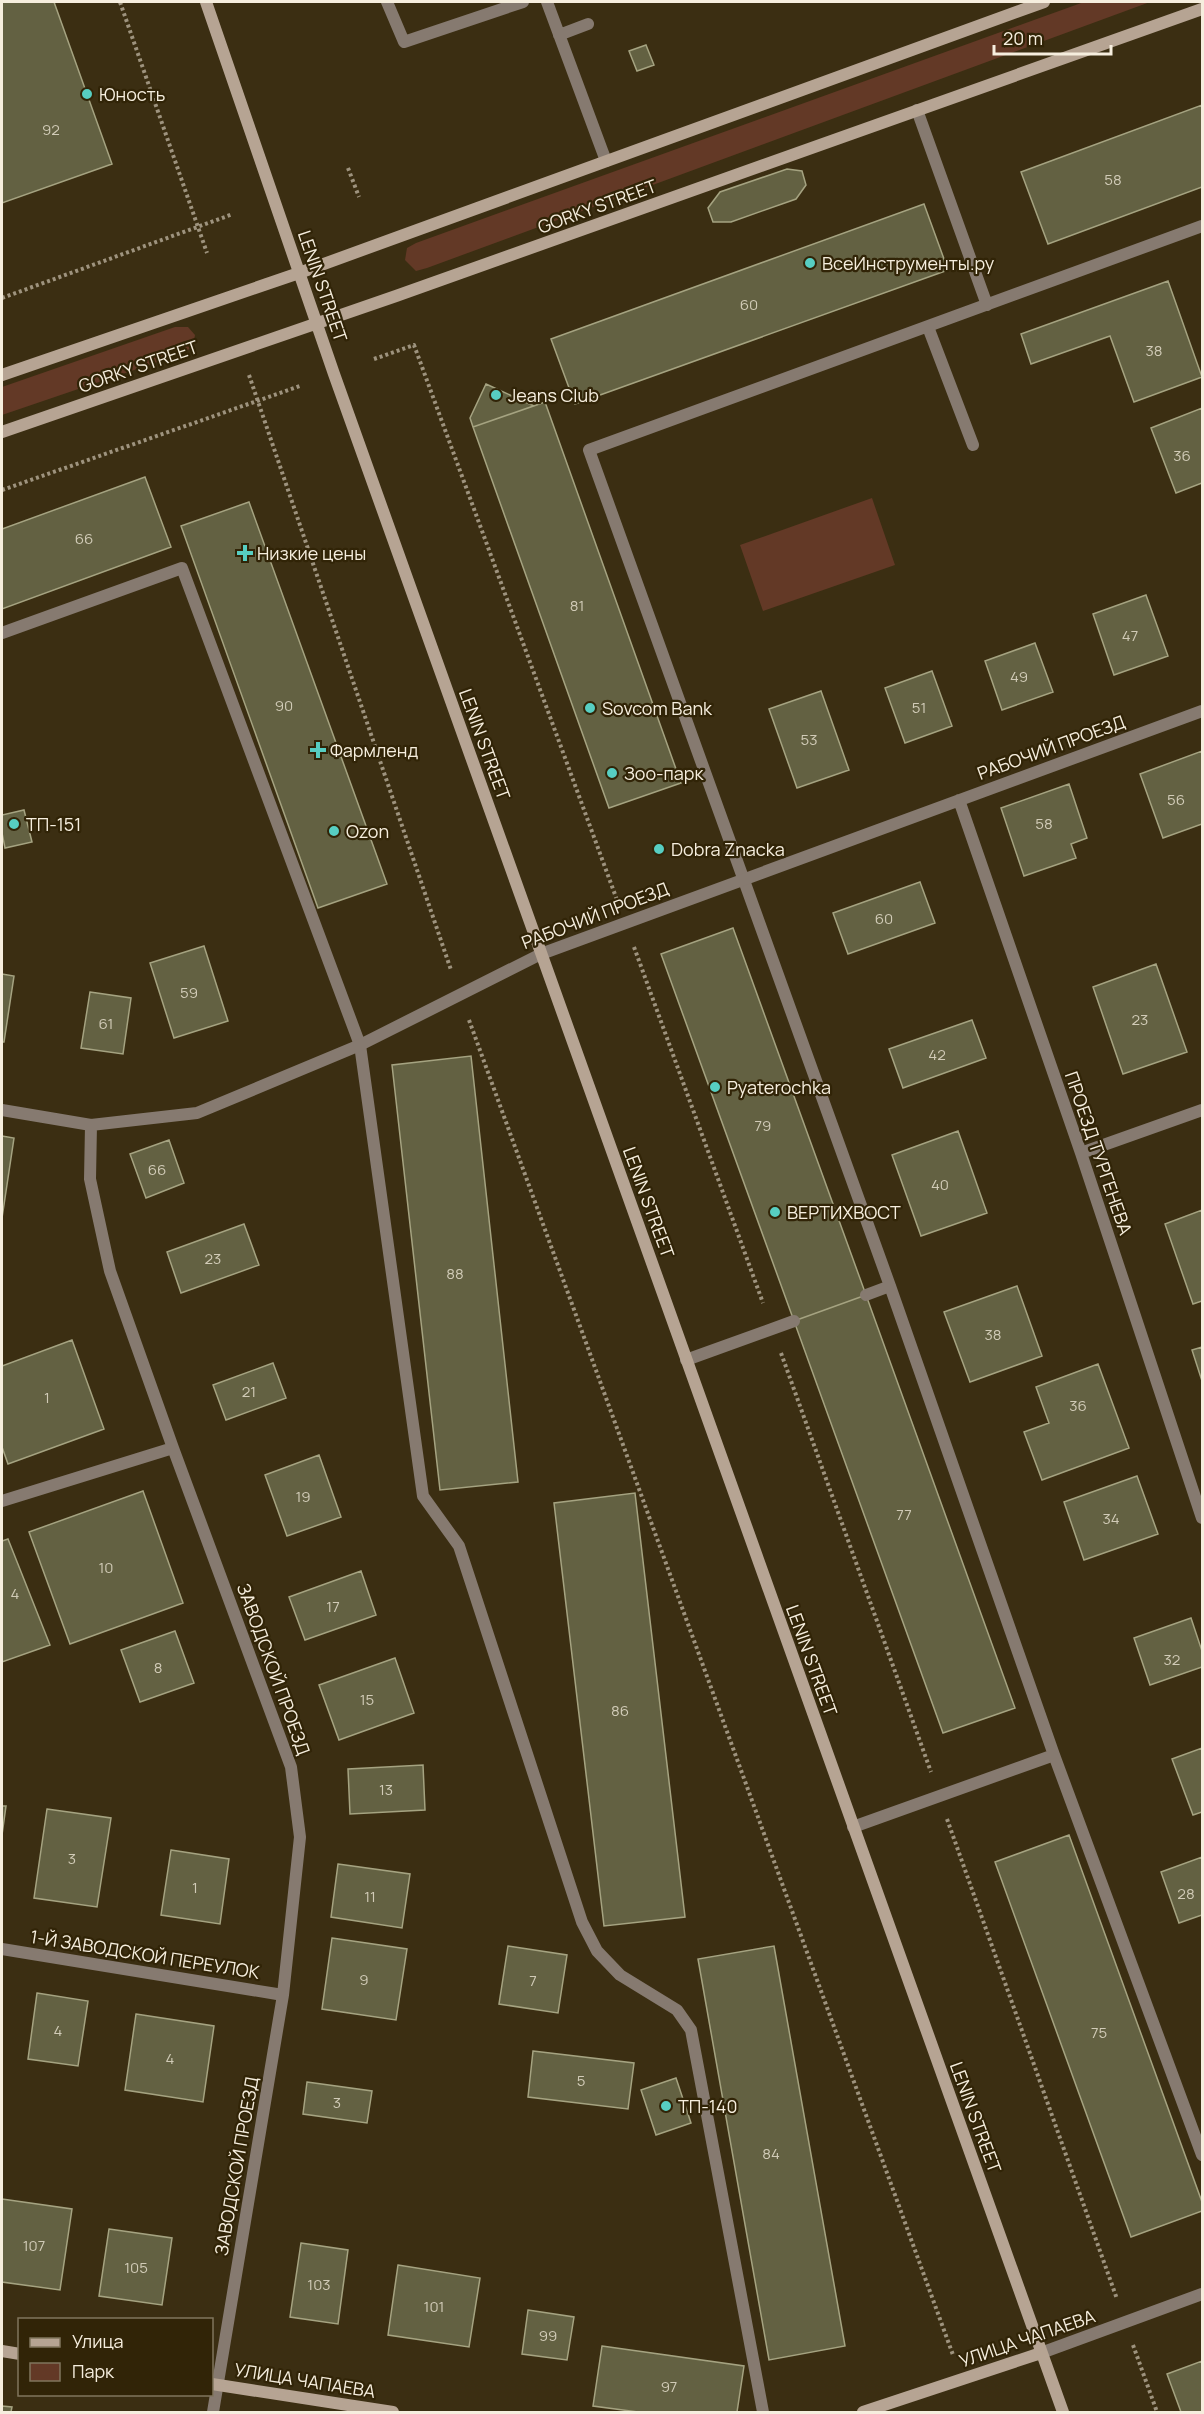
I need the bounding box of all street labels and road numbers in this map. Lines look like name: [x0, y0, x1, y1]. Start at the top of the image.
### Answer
street label: GORKY STREET: [534, 173, 660, 239]
street label: LENIN STREET: [293, 227, 353, 345]
street label: GORKY STREET: [75, 334, 201, 398]
street label: LENIN STREET: [454, 685, 516, 803]
street label: РАБОЧИЙ ПРОЕЗД: [974, 709, 1128, 785]
street label: РАБОЧИЙ ПРОЕЗД: [518, 876, 672, 954]
street label: ПРОЕЗД ТУРГЕНЕВА: [1060, 1068, 1138, 1238]
street label: LENIN STREET: [618, 1143, 680, 1261]
street label: ЗАВОДСКОЙ ПРОЕЗД: [232, 1580, 316, 1758]
street label: LENIN STREET: [781, 1601, 843, 1719]
street label: 1-Й ЗАВОДСКОЙ ПЕРЕУЛОК: [29, 1924, 262, 1984]
street label: LENIN STREET: [945, 2058, 1007, 2176]
street label: ЗАВОДСКОЙ ПРОЕЗД: [208, 2075, 264, 2257]
street label: УЛИЦА ЧАПАЕВА: [956, 2303, 1099, 2373]
street label: УЛИЦА ЧАПАЕВА: [233, 2357, 378, 2403]

